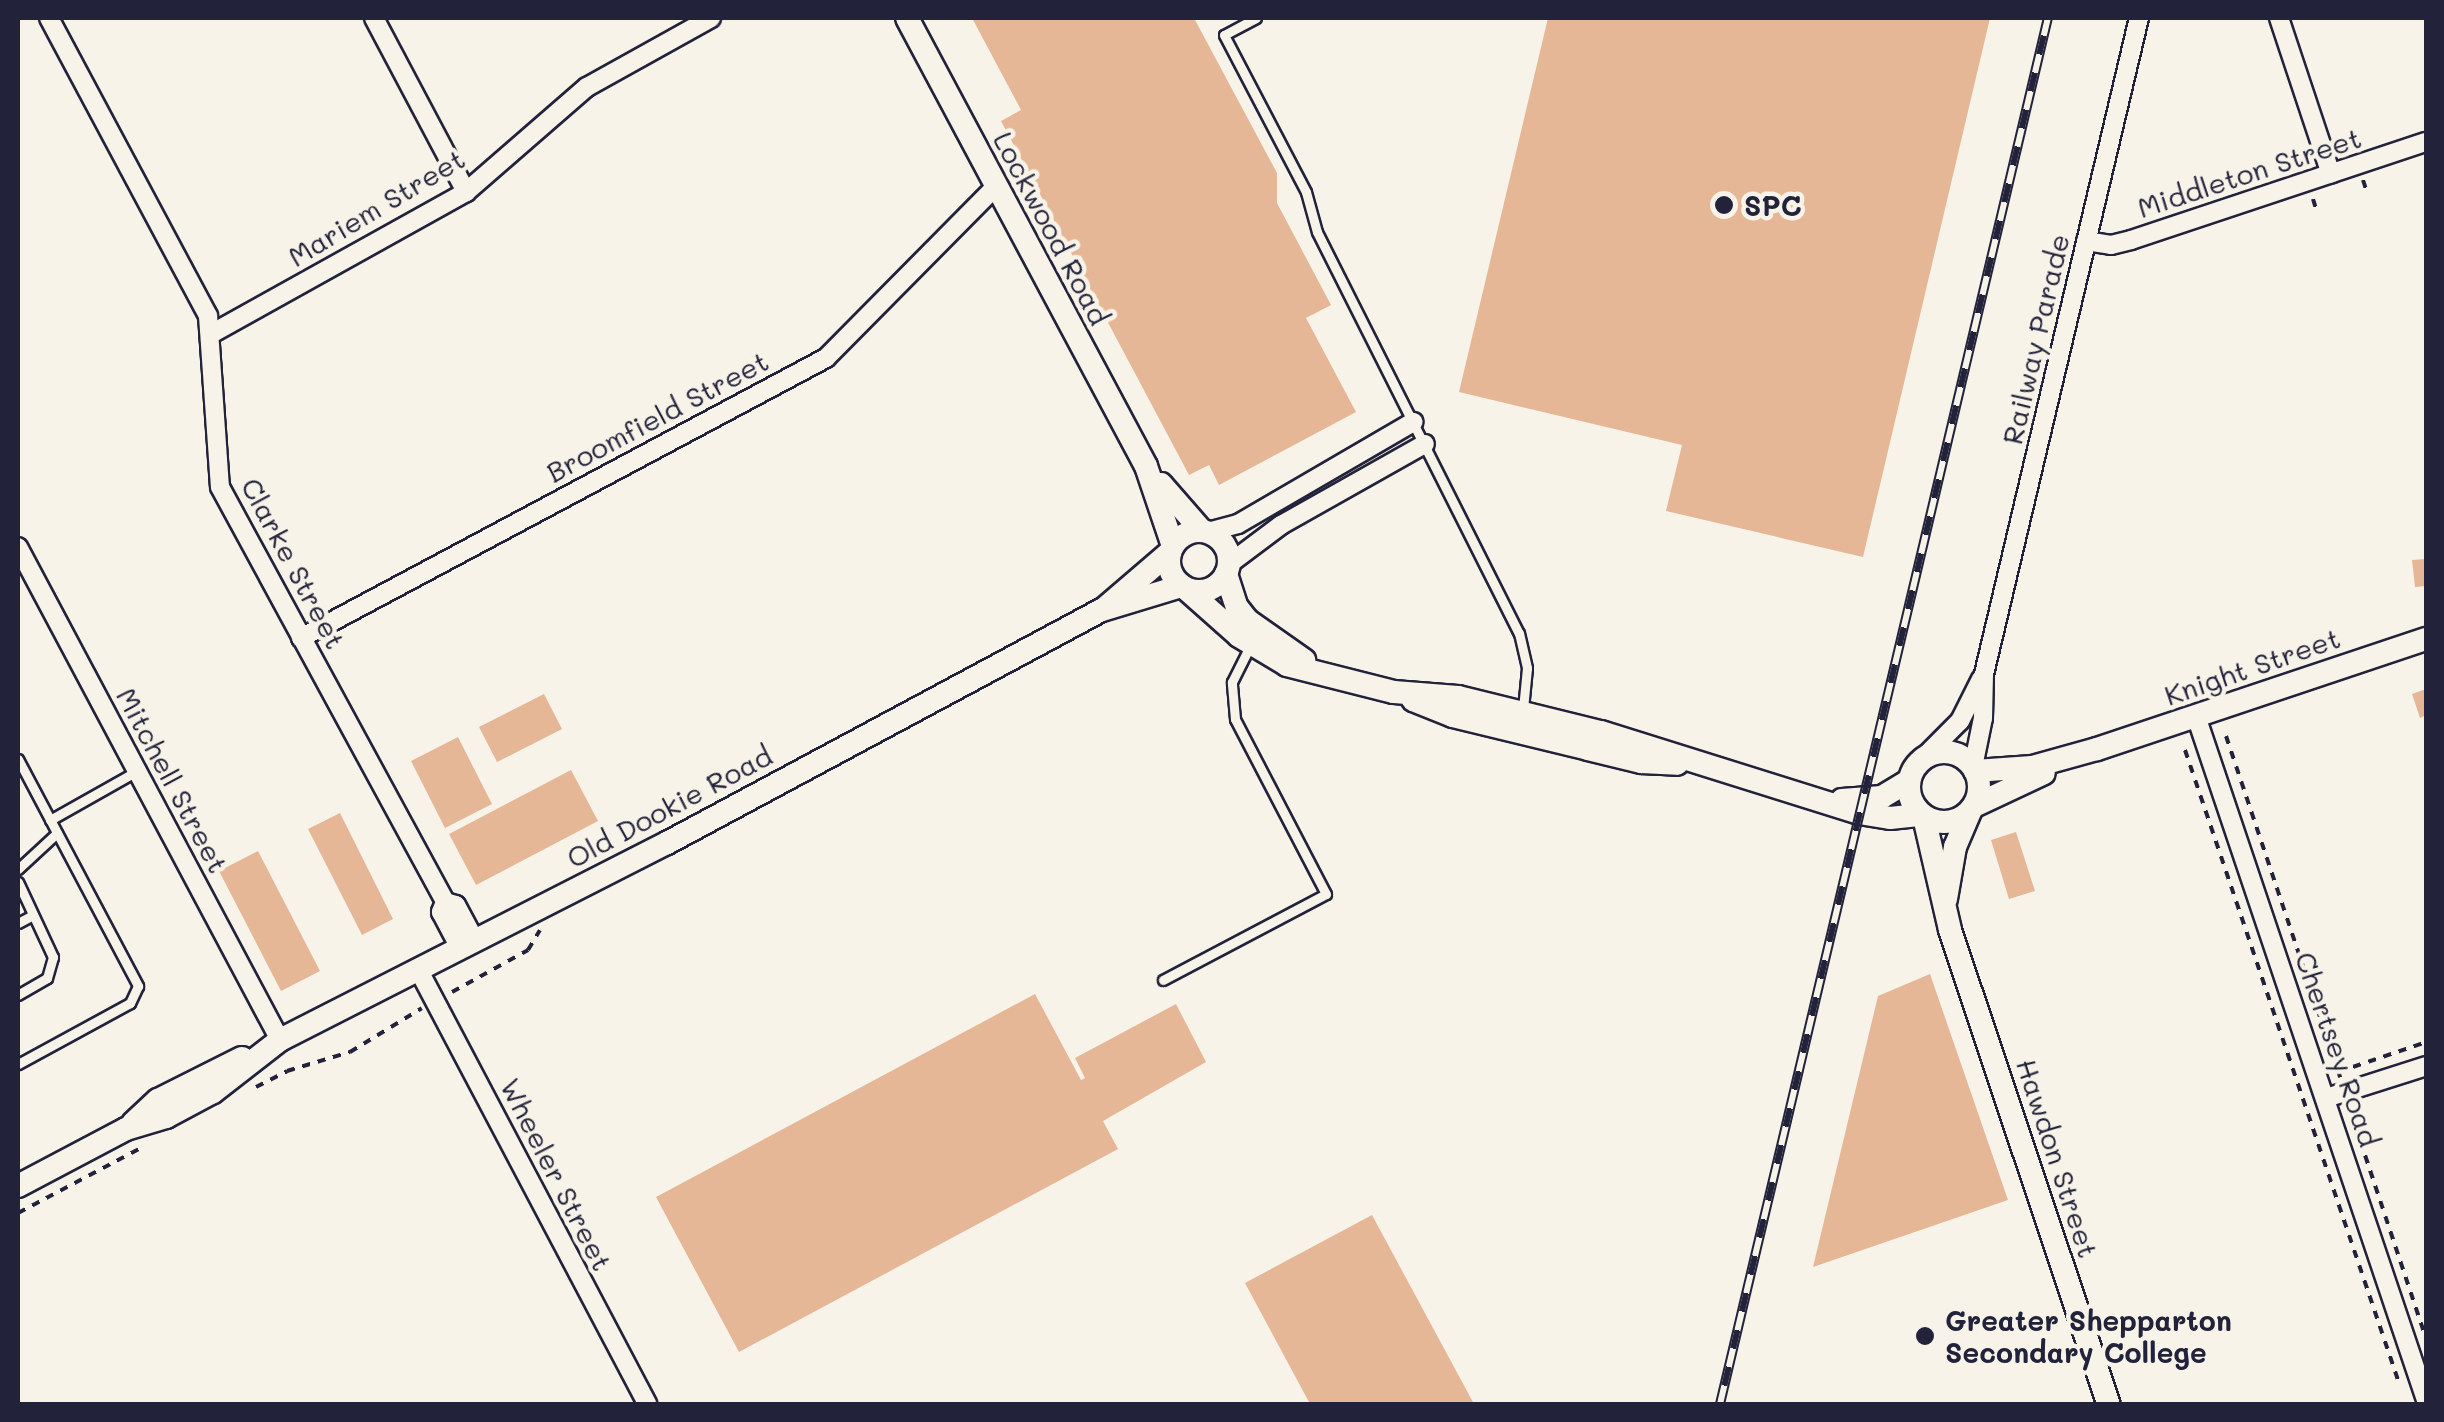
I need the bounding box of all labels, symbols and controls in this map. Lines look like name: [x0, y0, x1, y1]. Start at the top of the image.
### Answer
street label: Middleton Street: [2133, 120, 2365, 224]
street label: Lockwood Road: [987, 126, 1117, 330]
street label: Mariem Street: [282, 141, 470, 273]
place label: SPC: [1744, 188, 1801, 222]
marker: SPC: [1713, 194, 1735, 216]
street label: Railway Parade: [1994, 231, 2076, 447]
street label: Broomfield Street: [540, 343, 774, 489]
street label: Clarke Street: [235, 472, 353, 654]
street label: Knight Street: [2160, 620, 2344, 712]
street label: Mitchell Street: [110, 682, 236, 878]
street label: Old Dookie Road: [561, 738, 777, 874]
street label: Chertsey Road: [2289, 947, 2387, 1151]
street label: Hawdon Street: [2010, 1054, 2106, 1262]
street label: Wheeler Street: [494, 1072, 620, 1276]
place label: Greater Shepparton Secondary College: [1945, 1303, 2232, 1369]
marker: Greater Shepparton Secondary College: [1914, 1325, 1936, 1347]

